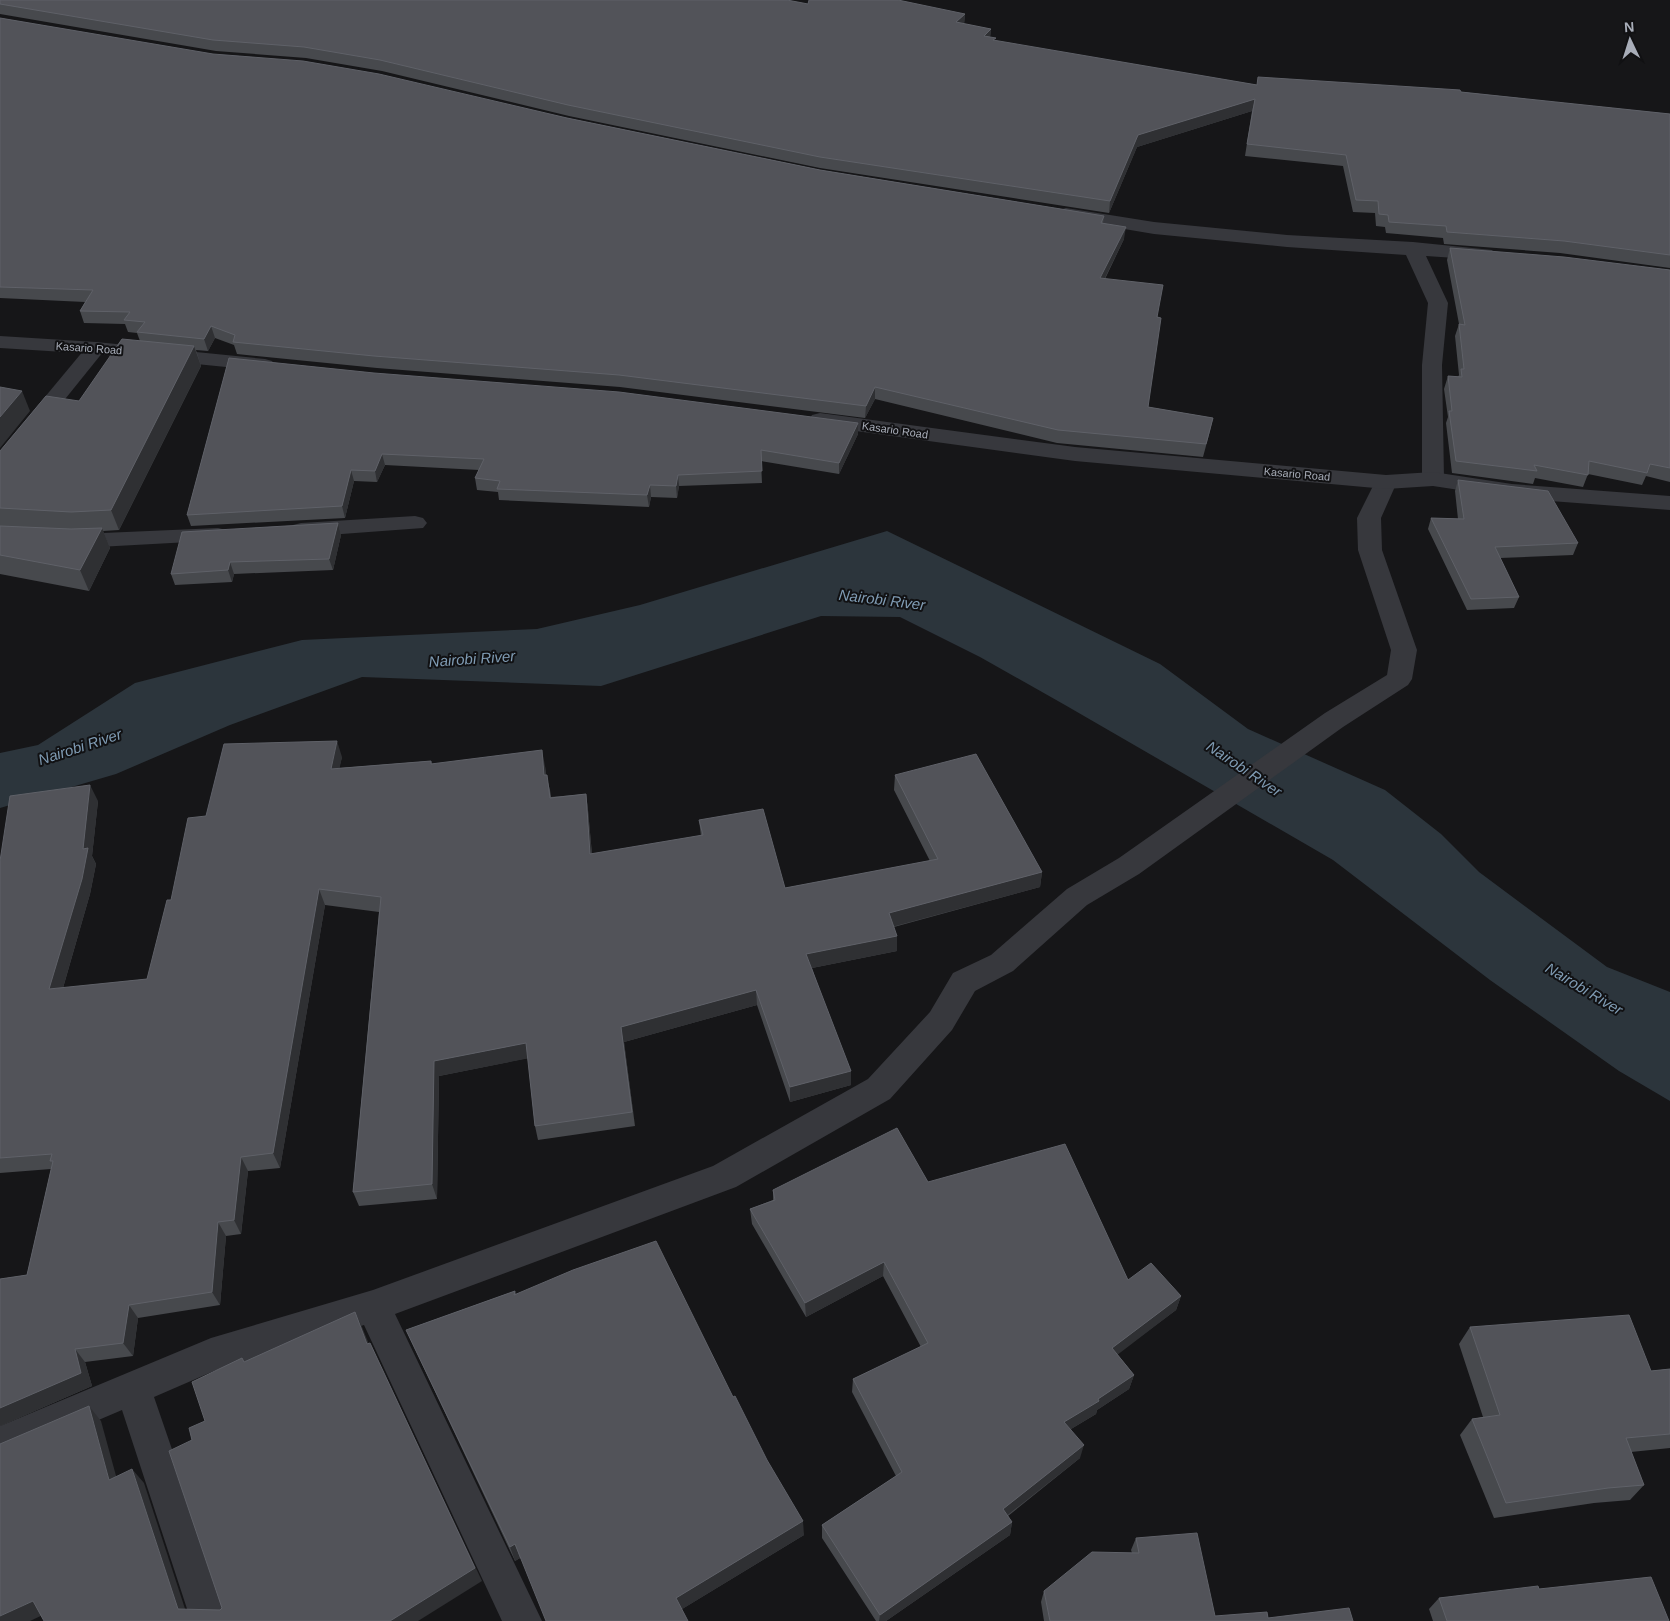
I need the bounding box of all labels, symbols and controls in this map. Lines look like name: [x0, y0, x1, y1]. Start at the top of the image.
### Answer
north arrow: [1605, 15, 1655, 65]
text: N: [1623, 19, 1635, 35]
street label: Kasario Road: [55, 340, 123, 356]
street label: Kasario Road: [861, 419, 929, 441]
street label: Kasario Road: [1263, 465, 1331, 483]
water label: Nairobi River: [838, 586, 927, 613]
water label: Nairobi River: [428, 647, 517, 670]
water label: Nairobi River: [36, 725, 125, 768]
water label: Nairobi River: [1204, 737, 1286, 800]
water label: Nairobi River: [1543, 959, 1627, 1019]

